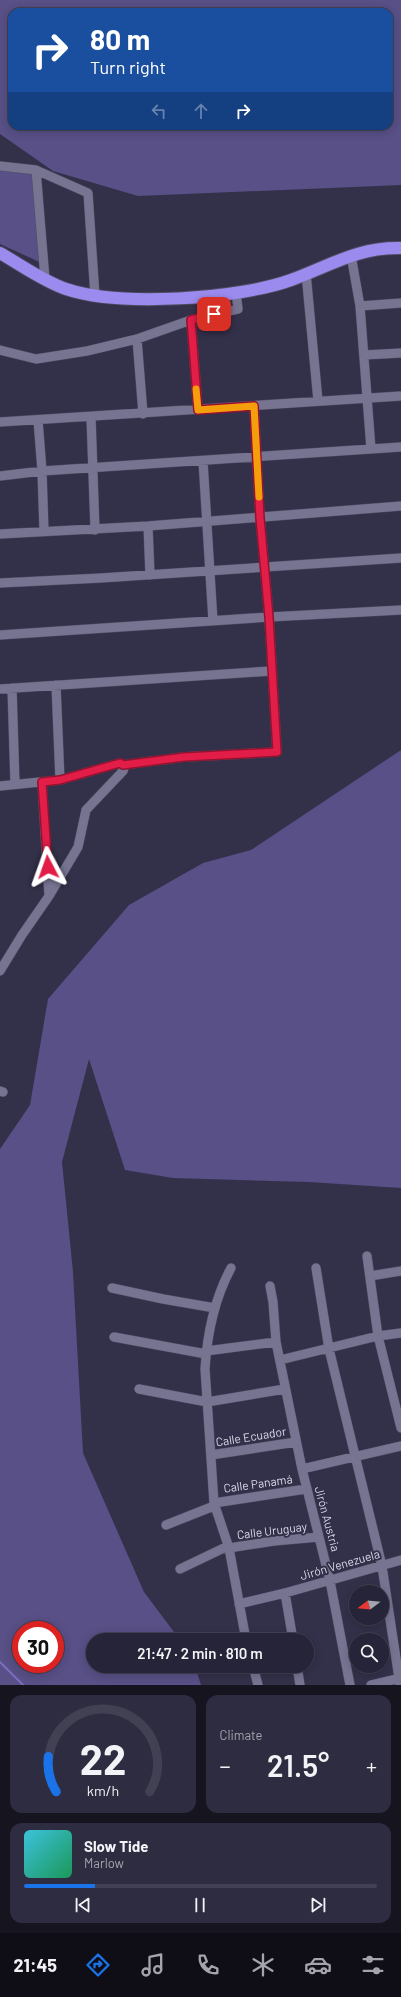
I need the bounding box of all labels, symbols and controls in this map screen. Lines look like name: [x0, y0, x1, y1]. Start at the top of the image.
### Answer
text: 80 m: [90, 22, 150, 56]
icon: right: [24, 24, 76, 76]
text: Turn right: [90, 56, 166, 78]
icon: left: [148, 100, 170, 122]
icon: ahead: [190, 100, 212, 122]
icon: right: [232, 100, 254, 122]
pin: [197, 297, 231, 331]
icon: arrive: [203, 303, 225, 325]
position arrow: [27, 846, 69, 888]
street label: Calle Ecuador: [215, 1423, 288, 1448]
street label: Calle Panamá: [222, 1471, 293, 1495]
street label: Jirón Austria: [313, 1485, 343, 1553]
street label: Calle Uruguay: [236, 1519, 308, 1541]
street label: Jirón Venezuela: [298, 1546, 381, 1582]
north arrow: [349, 1585, 389, 1625]
map controls: [349, 1585, 389, 1673]
speed limit sign: 30: [12, 1621, 64, 1673]
button: search: [349, 1633, 389, 1673]
text: 21:47 · 2 min · 810 m: [137, 1644, 263, 1662]
text: Climate: [220, 1727, 263, 1743]
text: 22: [79, 1733, 126, 1783]
text: 21.5°: [267, 1747, 329, 1783]
text: −: [220, 1752, 231, 1778]
text: +: [366, 1752, 377, 1778]
text: km/h: [87, 1782, 119, 1799]
text: Slow Tide: [84, 1837, 148, 1855]
text: Marlow: [84, 1855, 124, 1871]
icon: previous: [72, 1894, 94, 1916]
icon: pause: [189, 1894, 211, 1916]
icon: next: [307, 1894, 329, 1916]
icon: directions: [84, 1951, 112, 1979]
icon: music: [139, 1951, 167, 1979]
icon: phone: [194, 1951, 222, 1979]
icon: climate: [249, 1951, 277, 1979]
icon: car: [304, 1951, 332, 1979]
icon: filters: [359, 1951, 387, 1979]
text: 21:45: [14, 1954, 57, 1976]

